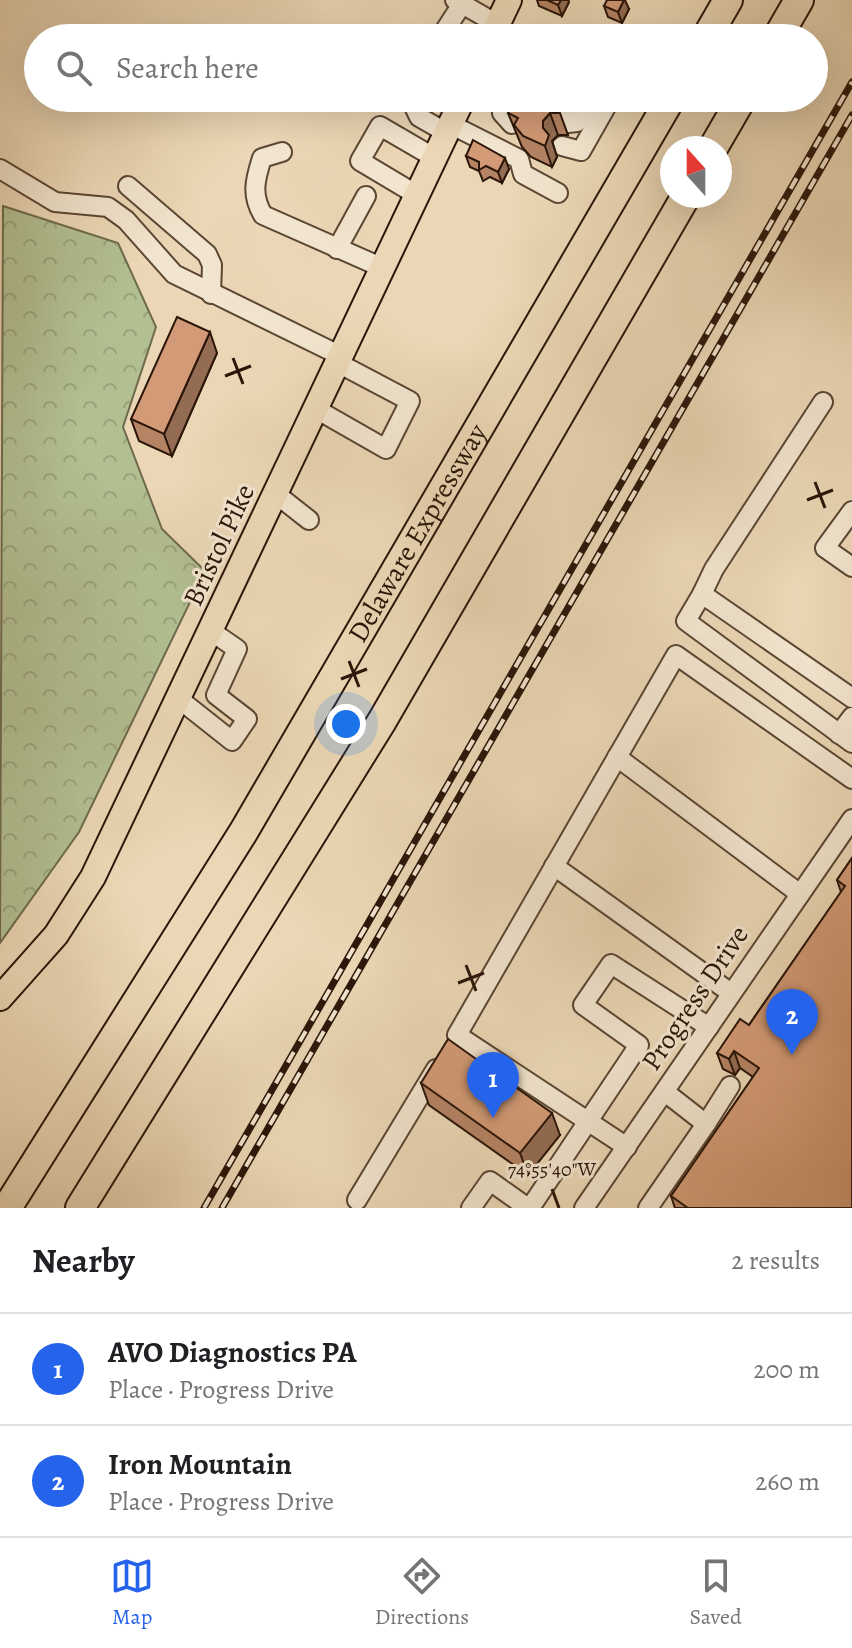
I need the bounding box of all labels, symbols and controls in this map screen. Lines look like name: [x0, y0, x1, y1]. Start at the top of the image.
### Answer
search box: [24, 24, 828, 112]
icon: search: [52, 46, 96, 90]
text: Search here: [116, 48, 259, 88]
north arrow: [660, 136, 732, 208]
street label: Delaware Expressway: [339, 416, 496, 649]
street label: Bristol Pike: [174, 478, 264, 612]
your location: [326, 704, 366, 744]
street label: Progress Drive: [632, 918, 758, 1078]
pin: 2: [766, 989, 818, 1055]
pin: 1: [467, 1052, 519, 1118]
text: 74°55'40"W: [508, 1156, 597, 1183]
text: Nearby: [32, 1237, 135, 1284]
text: 2 results: [731, 1243, 820, 1278]
text: AVO Diagnostics PA: [108, 1332, 356, 1372]
text: 1: [53, 1352, 63, 1387]
text: 200 m: [753, 1352, 820, 1387]
text: Place · Progress Drive: [108, 1372, 334, 1407]
text: Iron Mountain: [108, 1444, 292, 1484]
text: 2: [52, 1464, 64, 1499]
text: 260 m: [755, 1464, 820, 1499]
text: Place · Progress Drive: [108, 1484, 334, 1519]
tab: Map: [110, 1554, 154, 1632]
tab: Directions: [375, 1554, 469, 1632]
tab: Saved: [690, 1554, 742, 1632]

